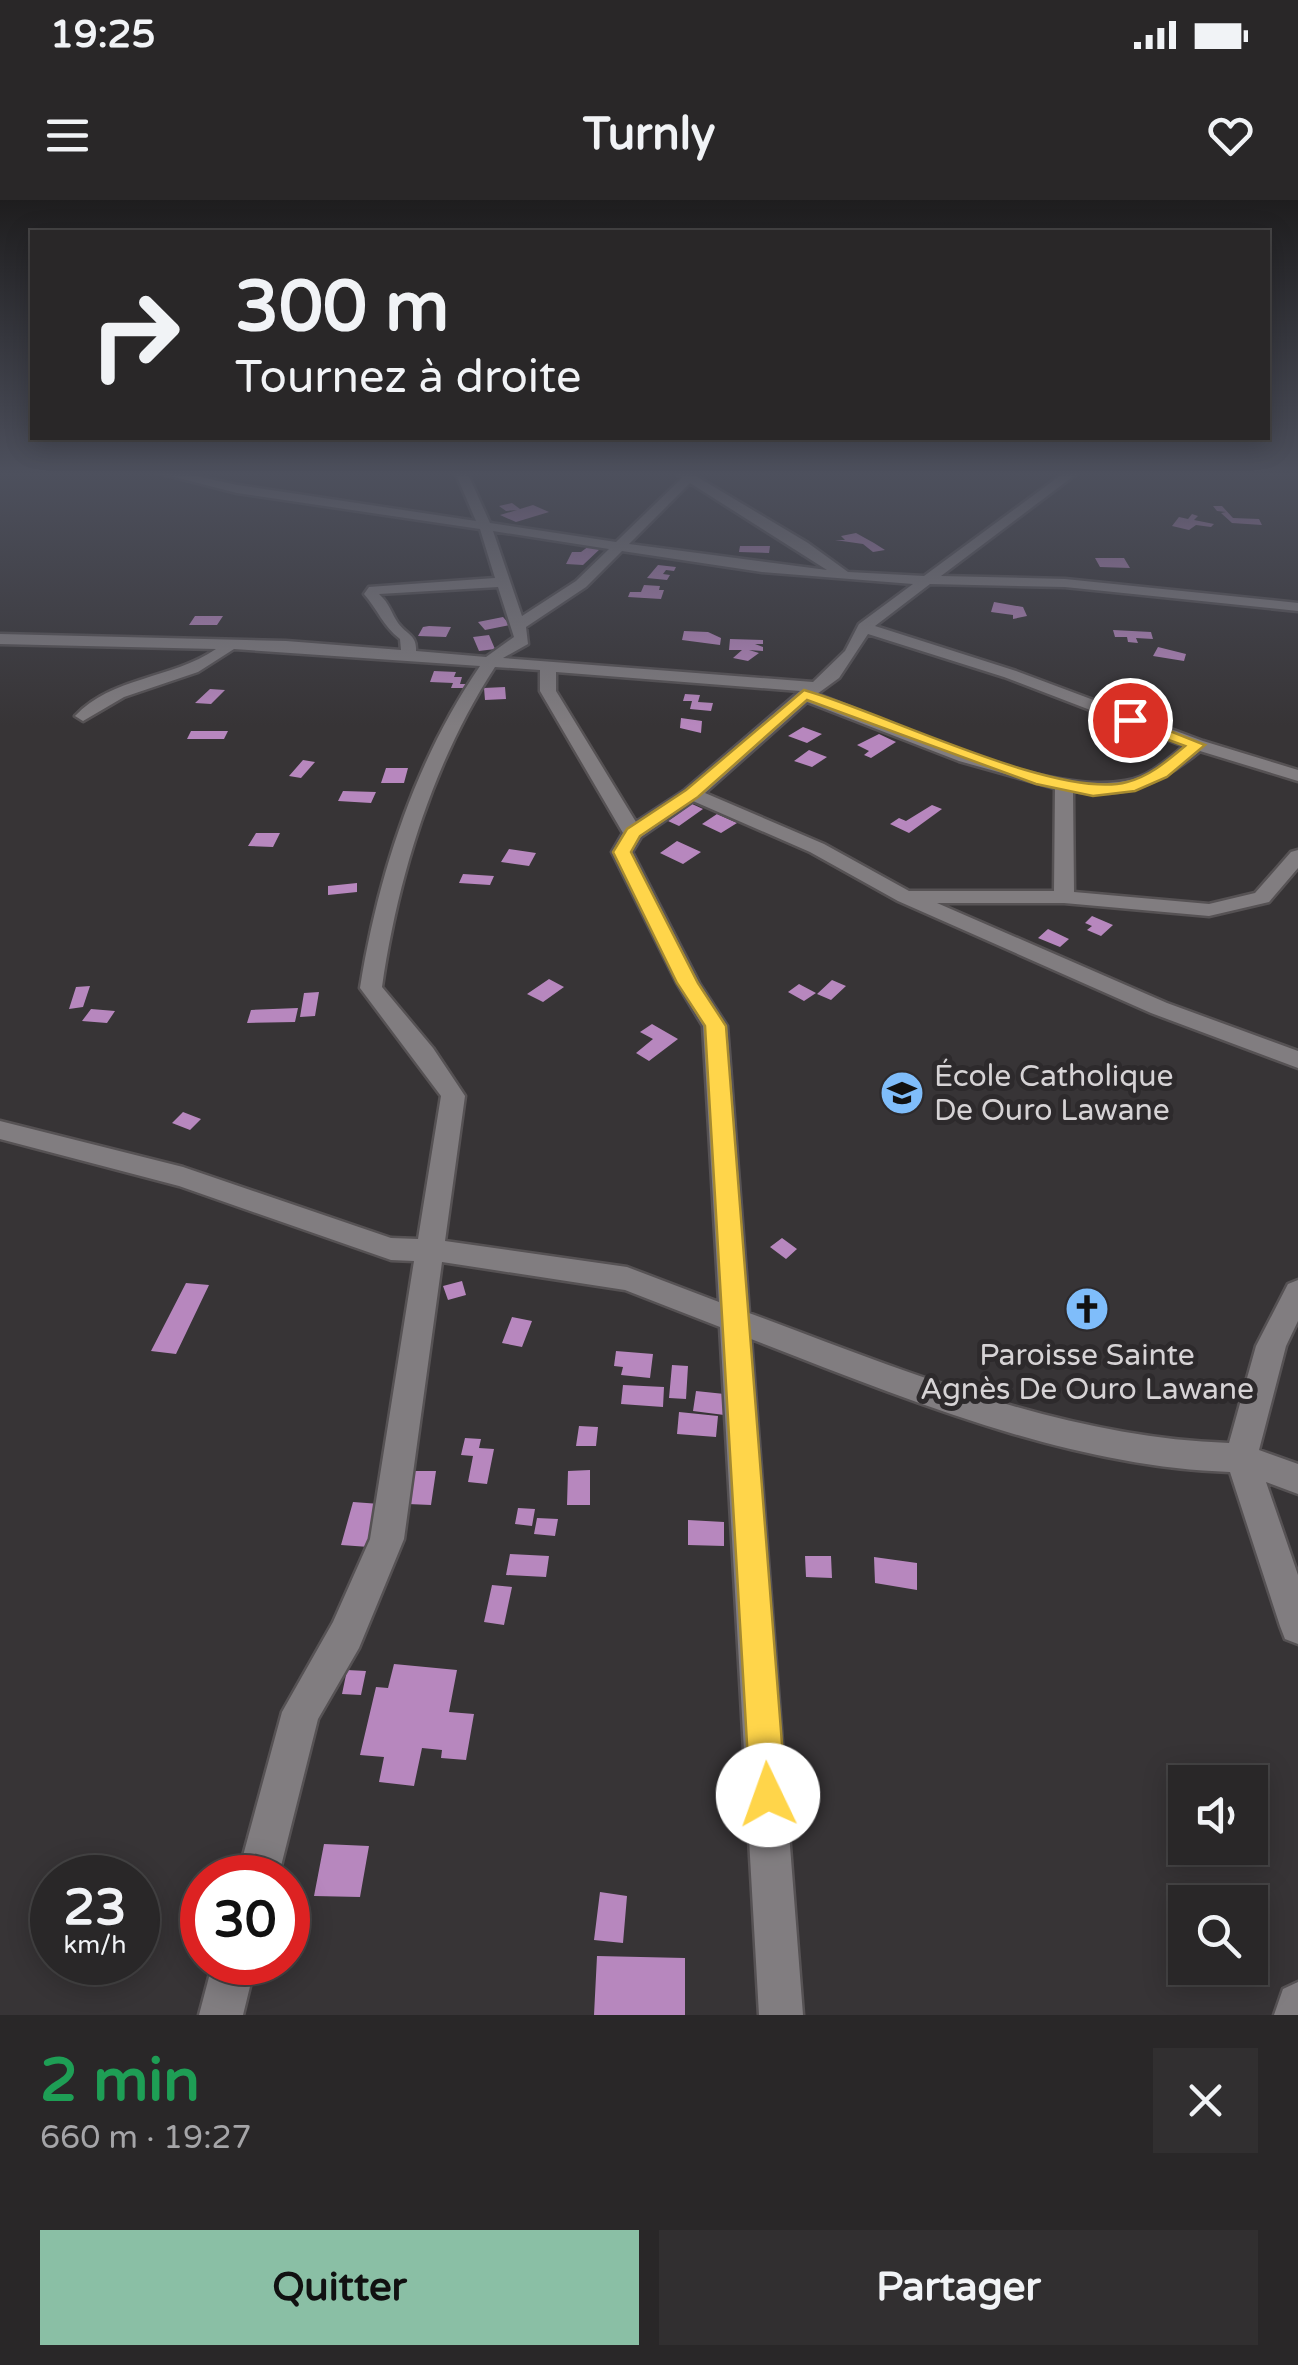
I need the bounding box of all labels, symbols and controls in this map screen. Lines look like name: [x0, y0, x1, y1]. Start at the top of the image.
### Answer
text: 19:25: [50, 12, 155, 58]
icon: menu: [40, 108, 95, 163]
text: Turnly: [583, 108, 715, 162]
icon: heart: [1203, 108, 1258, 163]
text: 300 m: [235, 266, 449, 350]
icon: right: [70, 270, 200, 400]
text: Tournez à droite: [235, 351, 581, 405]
pin: [1088, 678, 1173, 763]
icon: arrive: [1103, 693, 1158, 748]
place label: École Catholique De Ouro Lawane: [934, 1058, 1174, 1129]
school or university icon: École Catholique De Ouro Lawane: [879, 1070, 925, 1116]
church icon: Paroisse Sainte Agnès De Ouro Lawane: [1064, 1286, 1110, 1332]
place label: Paroisse Sainte Agnès De Ouro Lawane: [920, 1337, 1254, 1408]
position arrow: [716, 1743, 820, 1847]
map controls: [1168, 1765, 1268, 1985]
button: sound: [1168, 1765, 1268, 1865]
speed limit sign: 30: [180, 1855, 310, 1985]
text: 23: [64, 1878, 126, 1938]
button: search: [1168, 1885, 1268, 1985]
text: km/h: [64, 1930, 126, 1960]
text: 2 min: [40, 2045, 200, 2117]
button: close: [1153, 2048, 1258, 2153]
text: 660 m · 19:27: [40, 2119, 252, 2157]
button: Quitter: [40, 2230, 639, 2345]
button: Partager: [659, 2230, 1258, 2345]

